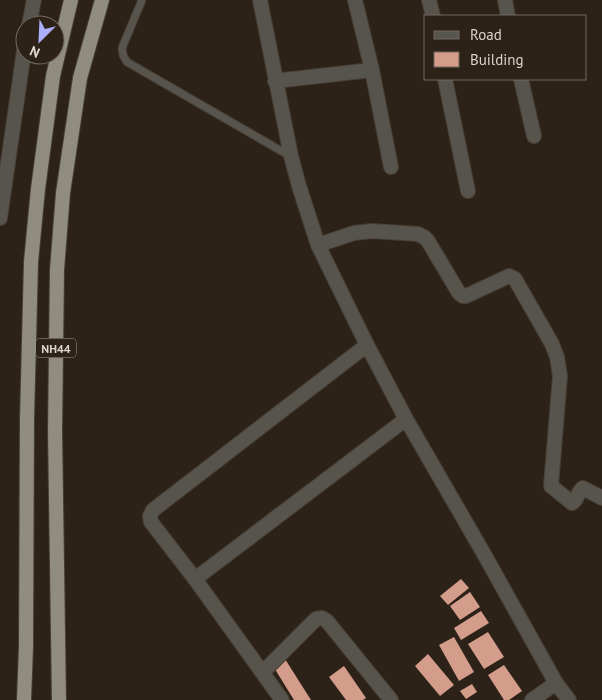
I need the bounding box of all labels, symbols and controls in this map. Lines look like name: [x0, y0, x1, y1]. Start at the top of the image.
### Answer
north arrow: [15, 15, 65, 65]
legend: [424, 15, 587, 80]
text: Road: [470, 25, 502, 44]
text: N: [27, 42, 43, 62]
text: Building: [470, 50, 524, 69]
road number: NH44: [36, 338, 76, 358]

